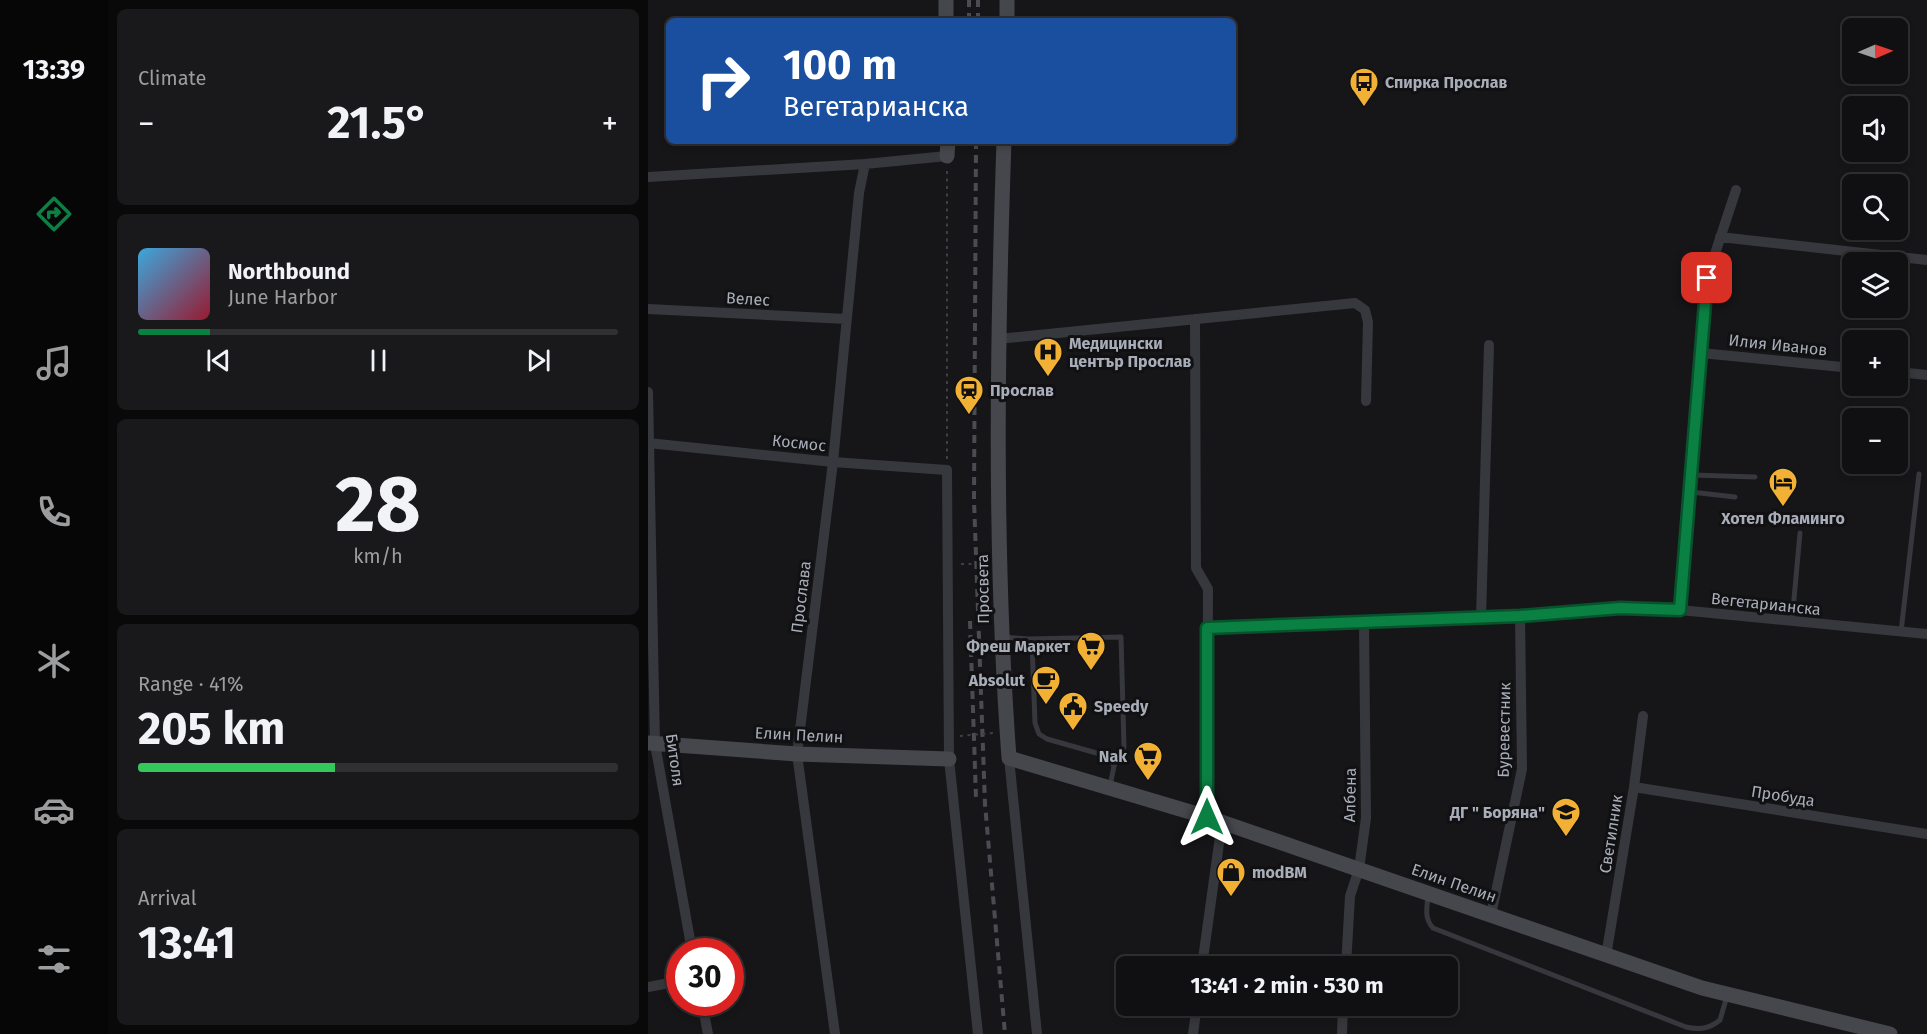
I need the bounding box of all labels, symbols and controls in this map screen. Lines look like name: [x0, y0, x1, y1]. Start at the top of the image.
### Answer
north arrow: [1842, 18, 1908, 84]
map controls: [1842, 18, 1908, 474]
text: 100 m: [783, 40, 897, 90]
icon: right: [684, 42, 762, 120]
text: 13:39: [23, 54, 85, 86]
text: Climate: [138, 66, 206, 90]
bus stop icon: Спирка Прослав: [1348, 66, 1380, 108]
place label: Спирка Прослав: [1385, 73, 1508, 92]
text: Вегетарианска: [783, 91, 969, 123]
text: 21.5°: [327, 96, 429, 150]
button: sound: [1842, 96, 1908, 162]
text: −: [138, 104, 155, 144]
text: +: [602, 104, 618, 144]
button: search: [1842, 174, 1908, 240]
icon: directions: [33, 193, 75, 235]
pin: [1681, 252, 1732, 303]
button: layers: [1842, 252, 1908, 318]
text: Northbound: [228, 258, 350, 285]
icon: arrive: [1690, 261, 1723, 294]
text: June Harbor: [228, 285, 337, 309]
street label: Велес: [726, 288, 771, 310]
street label: Илия Иванов: [1728, 330, 1828, 360]
button: +: [1842, 330, 1908, 396]
place label: Медицински център Прослав: [1069, 334, 1192, 371]
hospital icon: Медицински център Прослав: [1032, 336, 1064, 378]
icon: music: [33, 342, 75, 384]
icon: previous: [202, 344, 235, 377]
icon: pause: [362, 344, 395, 377]
icon: next: [522, 344, 555, 377]
station icon: Прослав: [953, 374, 985, 416]
place label: Прослав: [990, 381, 1054, 400]
button: −: [1842, 408, 1908, 474]
street label: Космос: [771, 431, 827, 455]
text: 28: [335, 458, 421, 552]
hotel icon: Хотел Фламинго: [1767, 466, 1799, 508]
icon: phone: [33, 491, 75, 533]
place label: Хотел Фламинго: [1720, 509, 1845, 528]
text: km/h: [353, 544, 403, 568]
street label: Просвета: [973, 554, 993, 624]
street label: Прослава: [787, 560, 815, 634]
street label: Вегетарианска: [1710, 589, 1822, 619]
supermarket icon: Фреш Маркет: [1075, 630, 1107, 672]
place label: Фреш Маркет: [966, 637, 1070, 656]
icon: climate: [33, 640, 75, 682]
cafe icon: Absolut: [1030, 664, 1062, 706]
place label: Absolut: [968, 671, 1026, 690]
text: Range · 41%: [138, 672, 244, 696]
street label: Буревестник: [1494, 682, 1514, 778]
public building icon: Speedy: [1057, 690, 1089, 732]
place label: Speedy: [1094, 697, 1149, 716]
text: 205 km: [138, 702, 285, 756]
street label: Елин Пелин: [754, 723, 844, 747]
street label: Битоля: [662, 732, 688, 788]
supermarket icon: Nak: [1132, 740, 1164, 782]
place label: Nak: [1099, 747, 1127, 766]
street label: Албена: [1340, 768, 1360, 822]
street label: Пробуда: [1750, 782, 1816, 810]
position arrow: [1175, 785, 1239, 849]
icon: car: [33, 789, 75, 831]
street label: Светилник: [1595, 793, 1627, 875]
school or university icon: ДГ " Боряна": [1550, 796, 1582, 838]
place label: ДГ " Боряна": [1449, 803, 1545, 822]
shop icon: modBM: [1215, 856, 1247, 898]
street label: Елин Пелин: [1409, 860, 1499, 906]
place label: modBM: [1252, 863, 1307, 882]
text: Arrival: [138, 886, 197, 910]
text: 13:41: [138, 916, 236, 970]
icon: filters: [33, 938, 75, 980]
speed limit sign: 30: [666, 938, 744, 1016]
text: 13:41 · 2 min · 530 m: [1190, 972, 1384, 999]

